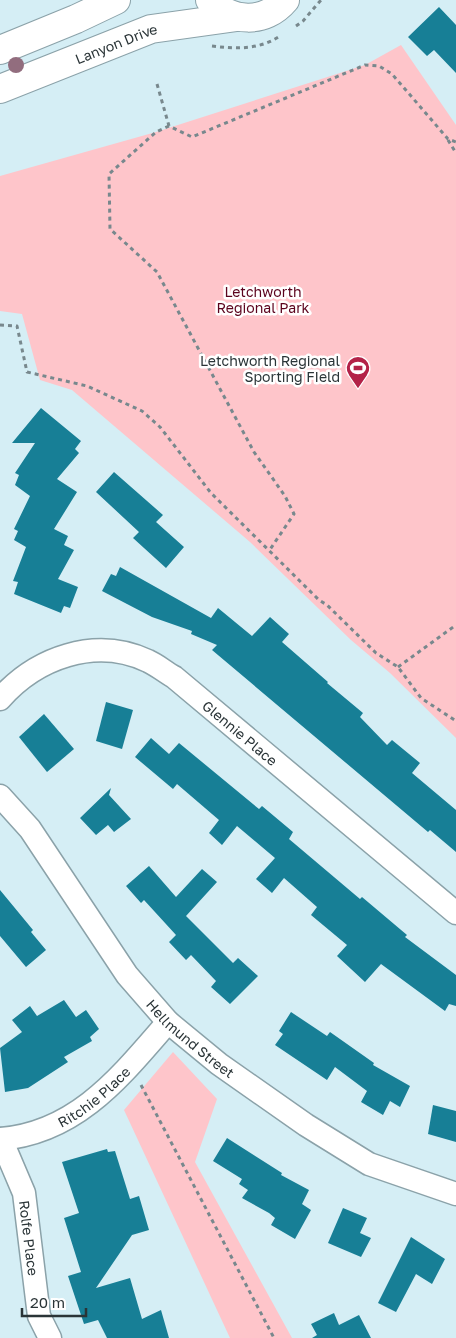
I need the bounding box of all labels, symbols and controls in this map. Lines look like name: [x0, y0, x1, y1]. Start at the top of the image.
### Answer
street label: Lanyon Drive: [72, 20, 158, 67]
park label: Letchworth Regional Park: [216, 283, 310, 316]
place label: Letchworth Regional Sporting FIeld: [200, 352, 340, 385]
sports icon: Letchworth Regional Sporting FIeld: [345, 355, 371, 389]
street label: Glennie Place: [199, 696, 281, 769]
street label: Hellmund Street: [143, 996, 238, 1081]
street label: Ritchie Place: [54, 1063, 133, 1130]
street label: Rolfe Place: [16, 1199, 43, 1277]
scale bar: [22, 1286, 86, 1318]
text: 20 m: [30, 1293, 65, 1311]

